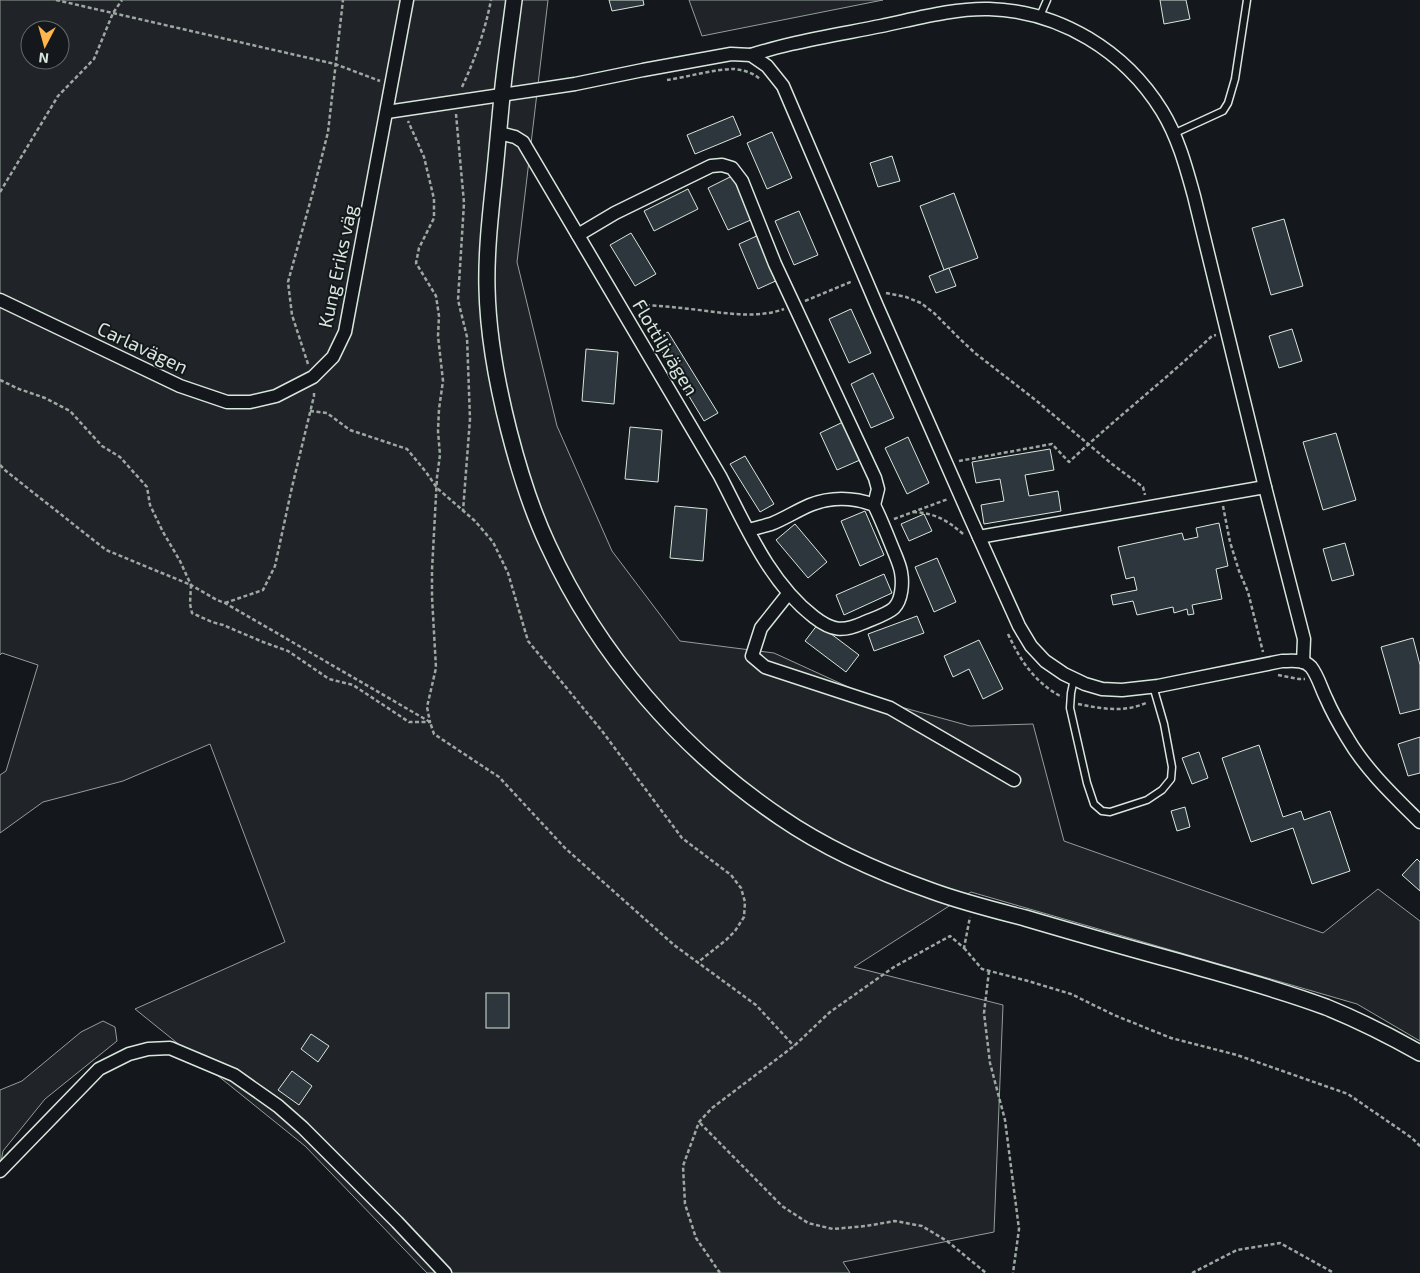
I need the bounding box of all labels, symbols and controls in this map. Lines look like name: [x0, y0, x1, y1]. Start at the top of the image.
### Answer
north arrow: [20, 20, 70, 70]
text: N: [38, 49, 50, 67]
street label: Kung Eriks väg: [313, 202, 361, 330]
street label: Flottiljvägen: [628, 295, 704, 399]
street label: Carlavägen: [94, 316, 192, 378]

